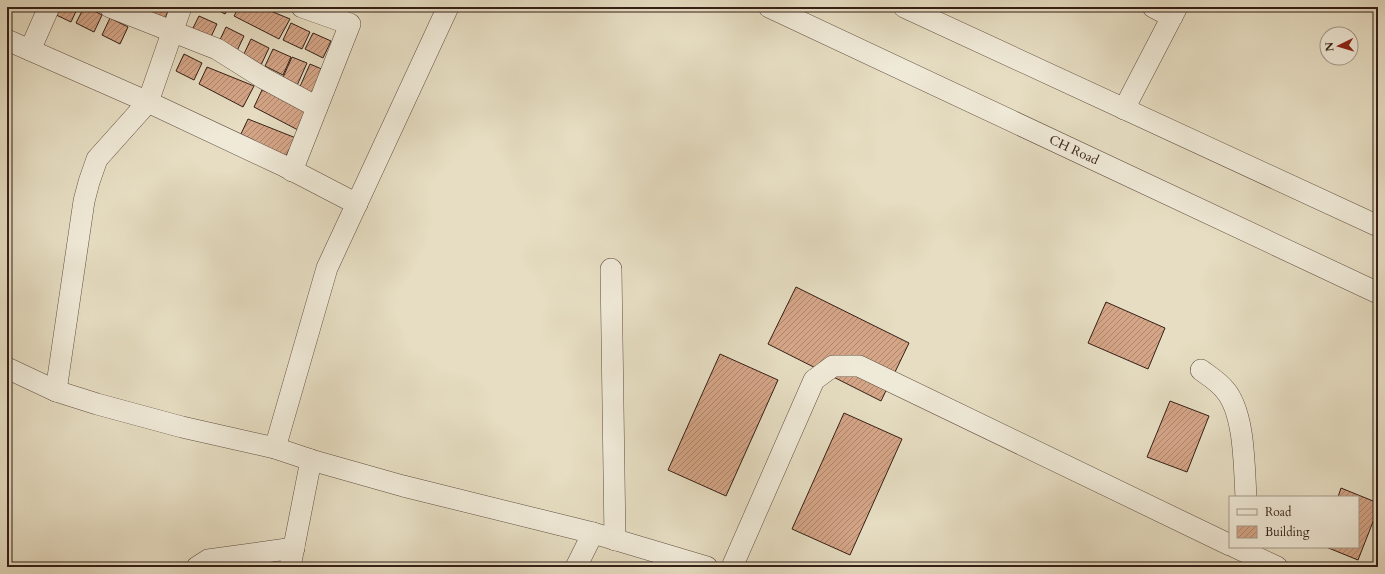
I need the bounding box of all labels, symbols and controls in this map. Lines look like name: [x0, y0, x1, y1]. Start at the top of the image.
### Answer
north arrow: [1319, 26, 1359, 66]
text: N: [1322, 41, 1337, 52]
street label: CH Road: [1046, 131, 1102, 169]
legend: [1229, 496, 1359, 548]
text: Road: [1265, 504, 1292, 520]
text: Building: [1265, 524, 1310, 540]

